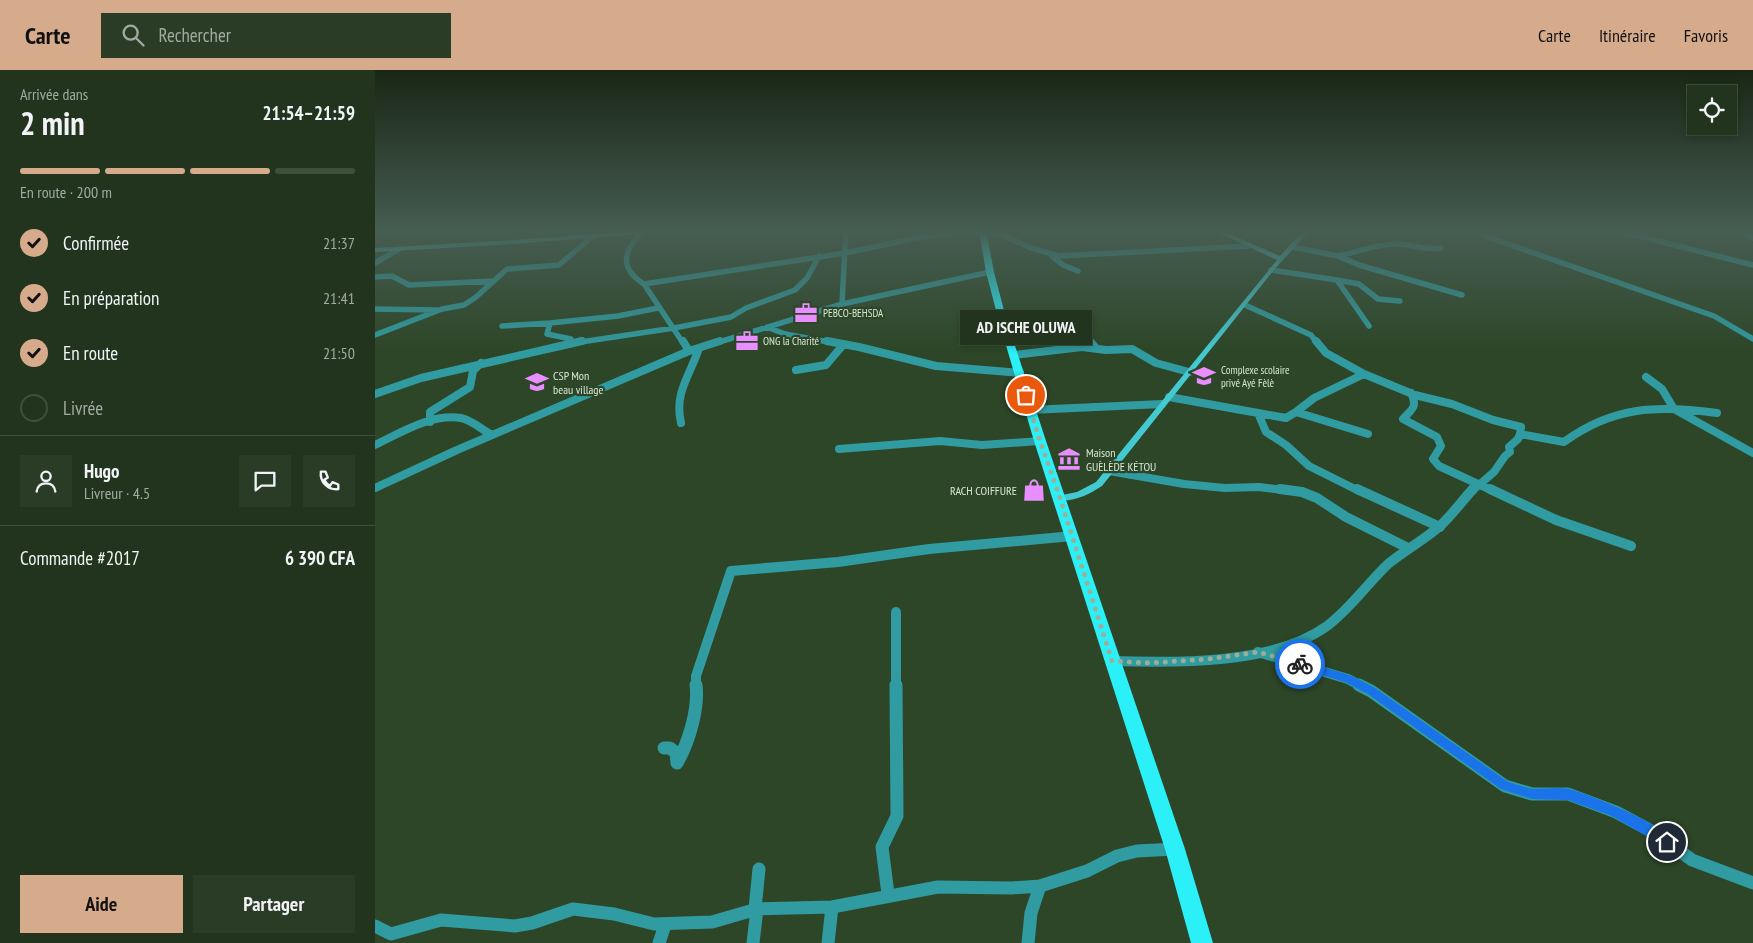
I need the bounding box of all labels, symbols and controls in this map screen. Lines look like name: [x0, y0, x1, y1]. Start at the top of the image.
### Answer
search box: [101, 13, 451, 58]
text: Carte: [25, 20, 71, 51]
icon: search: [119, 21, 147, 49]
text: Rechercher: [159, 23, 231, 47]
text: Carte: [1538, 24, 1571, 47]
text: Itinéraire: [1599, 24, 1656, 47]
text: Favoris: [1684, 24, 1728, 47]
text: Arrivée dans: [20, 84, 88, 104]
map controls: [1687, 85, 1737, 135]
button: locate: [1687, 85, 1737, 135]
text: 21:54–21:59: [262, 101, 355, 125]
text: 2 min: [20, 102, 85, 144]
text: En route · 200 m: [20, 182, 112, 202]
icon: check: [20, 229, 48, 257]
text: Confirmée: [63, 231, 129, 255]
text: 21:37: [323, 233, 355, 253]
icon: check: [20, 284, 48, 312]
text: En préparation: [63, 286, 159, 310]
text: 21:41: [323, 288, 355, 308]
office icon: PEBCO-BEHSDA: [793, 300, 819, 326]
place label: PEBCO-BEHSDA: [823, 306, 884, 320]
callout: AD ISCHE OLUWA: [960, 310, 1092, 345]
text: AD ISCHE OLUWA: [976, 317, 1076, 337]
office icon: ONG la Charité: [734, 328, 760, 354]
place label: ONG la Charité: [763, 334, 820, 348]
icon: check: [20, 339, 48, 367]
text: En route: [63, 341, 118, 365]
text: 21:50: [323, 343, 355, 363]
school or university icon: Complexe scolaire privé Ayé Fèlè: [1191, 363, 1217, 389]
place label: Complexe scolaire privé Ayé Fèlè: [1221, 363, 1290, 390]
place label: CSP Mon beau village: [553, 368, 603, 397]
school or university icon: CSP Mon beau village: [524, 369, 550, 395]
pin: [1005, 374, 1047, 416]
icon: bag: [1012, 381, 1040, 409]
text: Livrée: [63, 396, 103, 420]
place label: Maison GUÈLÈDE KÉTOU: [1086, 445, 1156, 474]
museum icon: Maison GUÈLÈDE KÉTOU: [1056, 446, 1082, 472]
button: person: [20, 455, 72, 507]
button: chat: [239, 455, 291, 507]
button: phone: [303, 455, 355, 507]
text: Hugo: [84, 459, 119, 483]
shop icon: RACH COIFFURE: [1021, 477, 1047, 503]
text: Livreur · 4.5: [84, 483, 150, 503]
place label: RACH COIFFURE: [950, 483, 1017, 498]
text: Commande #2017: [20, 546, 140, 570]
text: 6 390 CFA: [285, 546, 355, 570]
courier: [1275, 639, 1325, 689]
icon: bike: [1286, 650, 1314, 678]
pin: [1646, 821, 1688, 863]
icon: home: [1653, 828, 1681, 856]
button: Aide: [20, 875, 183, 933]
button: Partager: [193, 875, 355, 933]

